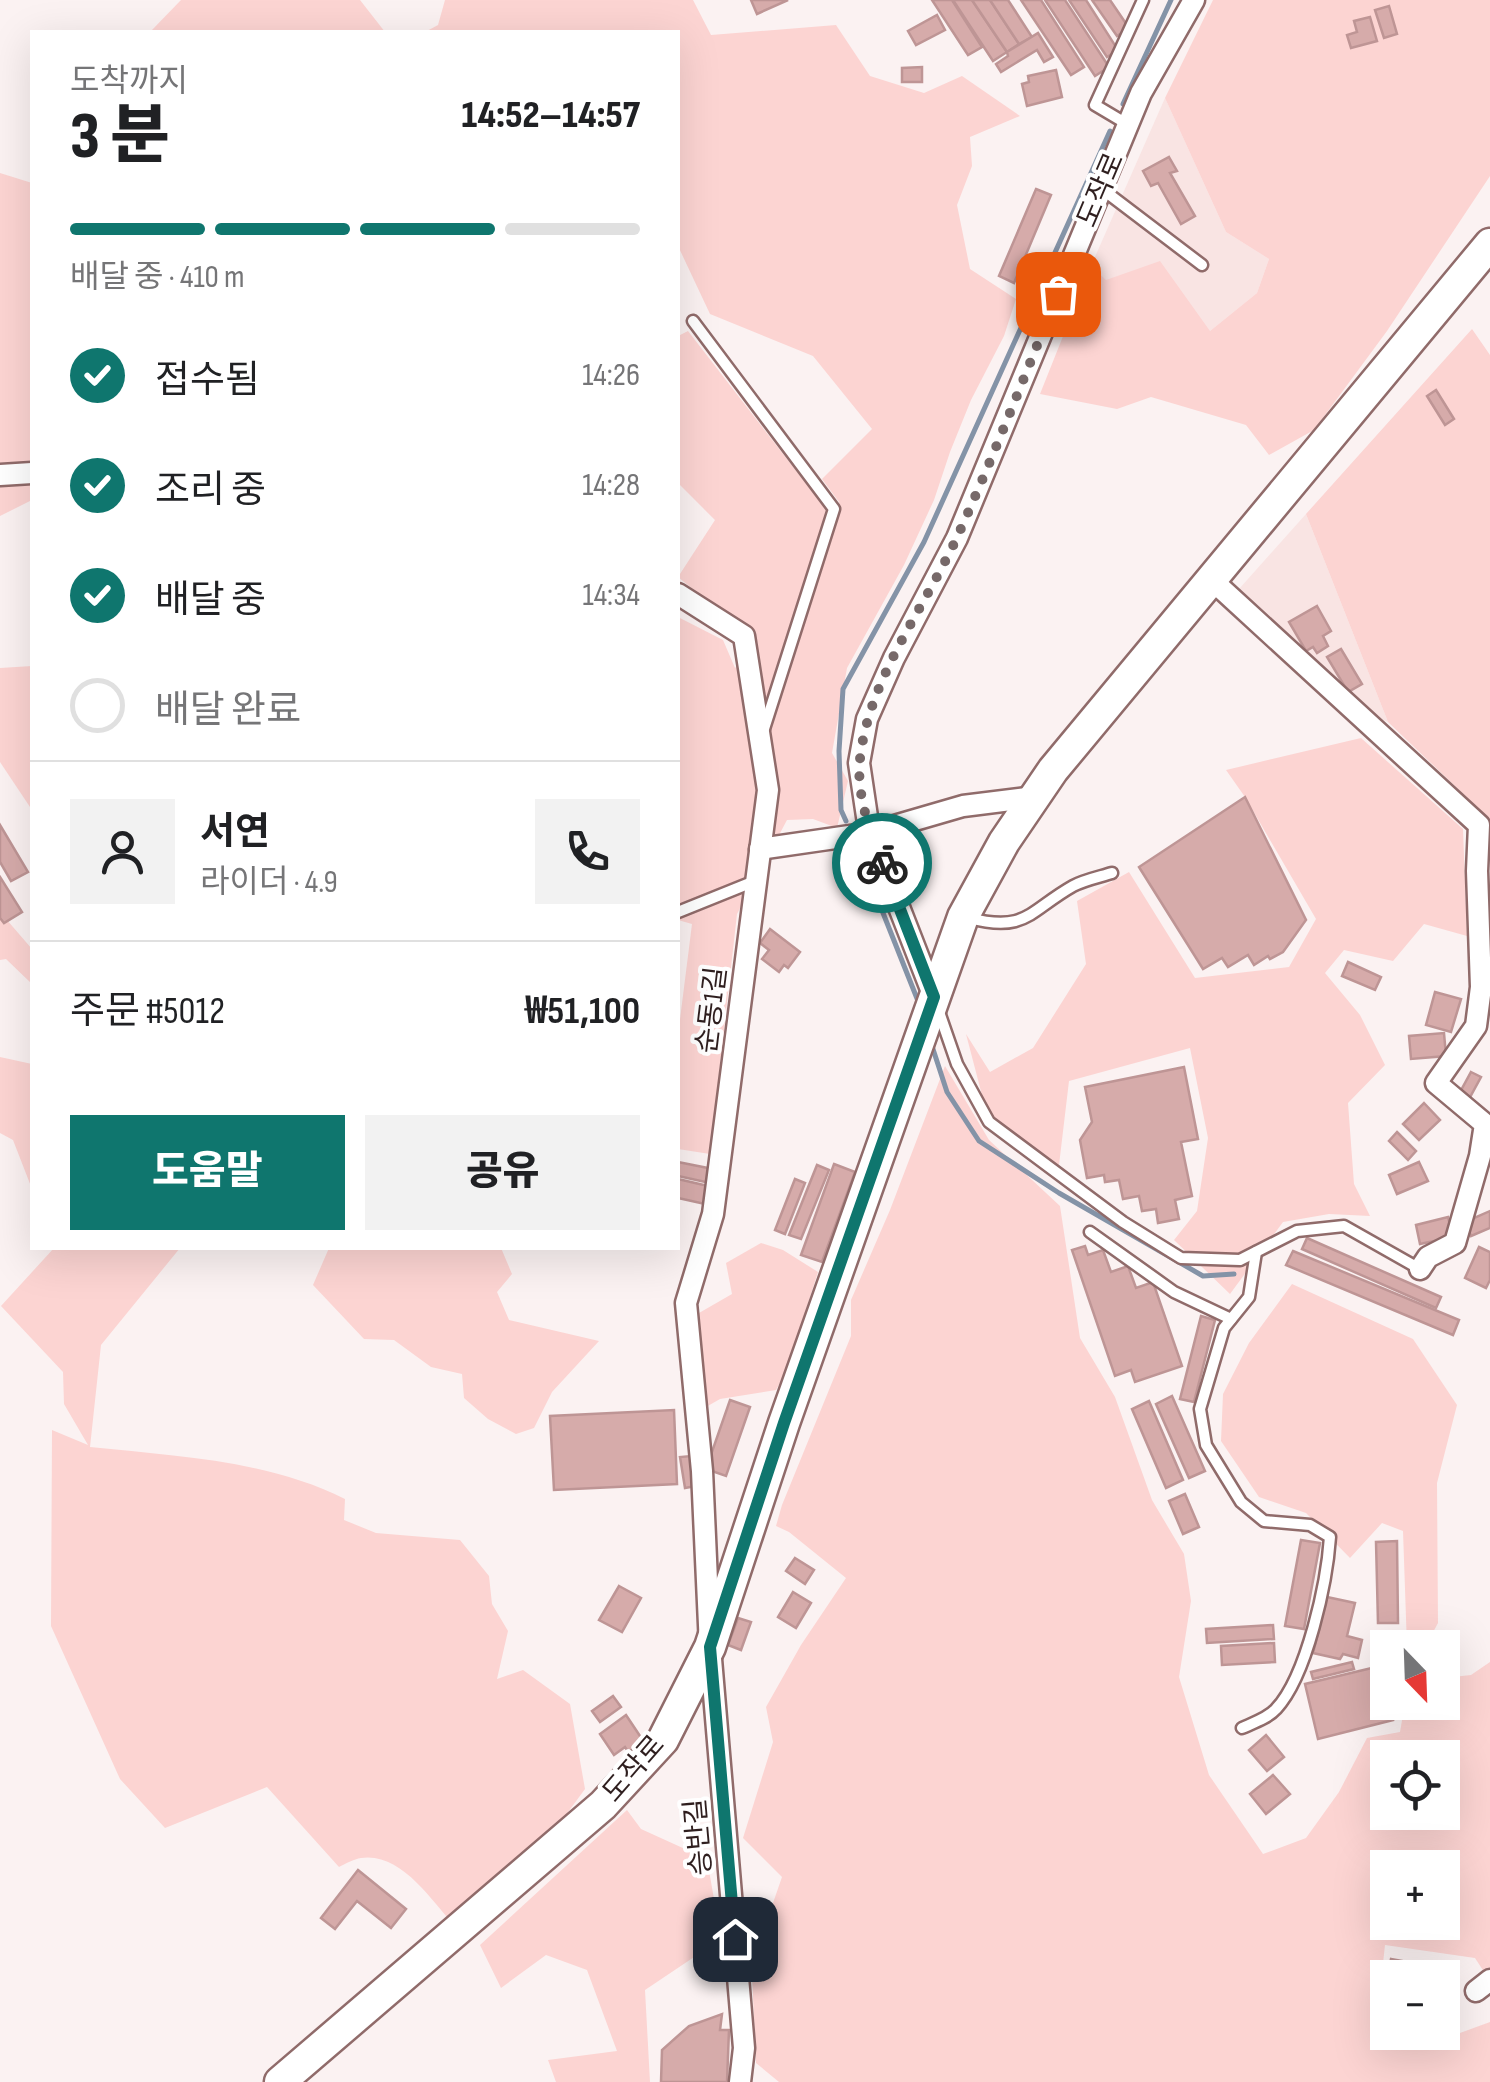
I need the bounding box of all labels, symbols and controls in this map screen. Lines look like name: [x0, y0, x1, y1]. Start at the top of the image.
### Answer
text: 도착까지: [70, 62, 188, 101]
text: 14:52–14:57: [462, 93, 640, 138]
text: 3 분: [70, 99, 170, 177]
street label: 도작로: [1071, 148, 1131, 232]
pin: [1016, 252, 1101, 337]
text: 배달 중 · 410 m: [70, 258, 245, 297]
icon: bag: [1031, 267, 1086, 322]
icon: check: [70, 348, 125, 403]
text: 14:26: [582, 356, 640, 395]
text: 접수됨: [155, 358, 260, 403]
icon: check: [70, 458, 125, 513]
text: 14:28: [582, 466, 640, 505]
text: 조리 중: [155, 468, 266, 513]
icon: check: [70, 568, 125, 623]
text: 14:34: [583, 576, 640, 615]
text: 배달 중: [155, 578, 266, 623]
text: 배달 완료: [155, 688, 301, 733]
button: person: [70, 799, 175, 904]
button: phone: [535, 799, 640, 904]
text: 서연: [200, 810, 270, 855]
courier: [832, 813, 932, 913]
icon: bike: [855, 836, 910, 891]
text: 라이더 · 4.9: [200, 863, 338, 902]
street label: 순동1길: [690, 965, 734, 1055]
text: 주문 #5012: [70, 989, 225, 1034]
text: ₩51,100: [525, 989, 640, 1034]
button: 도움말: [70, 1115, 345, 1230]
button: 공유: [365, 1115, 640, 1230]
north arrow: [1370, 1630, 1460, 1720]
map controls: [1370, 1630, 1460, 2050]
street label: 도작로: [596, 1729, 672, 1809]
button: locate: [1370, 1740, 1460, 1830]
street label: 승반길: [679, 1797, 719, 1877]
button: +: [1370, 1850, 1460, 1940]
pin: [693, 1897, 778, 1982]
icon: home: [708, 1912, 763, 1967]
button: −: [1370, 1960, 1460, 2050]

